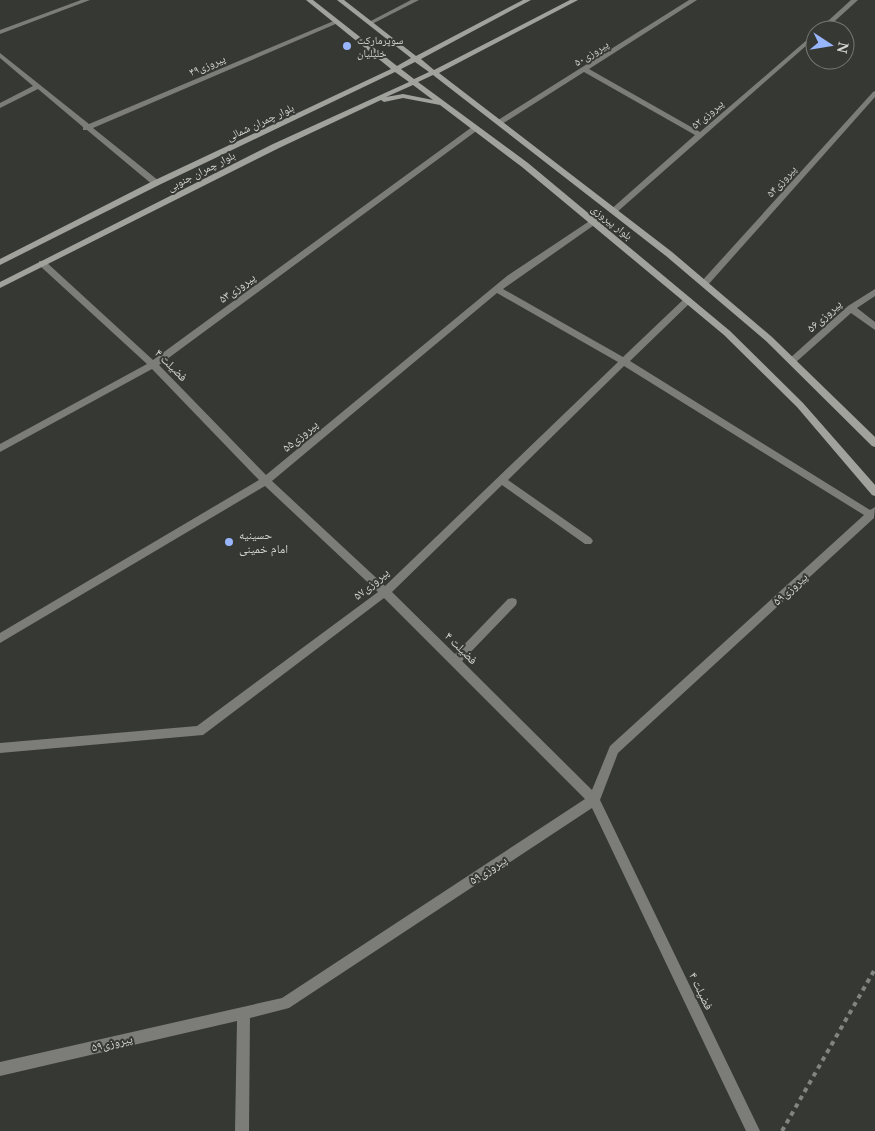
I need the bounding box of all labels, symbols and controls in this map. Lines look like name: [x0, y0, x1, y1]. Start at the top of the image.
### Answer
north arrow: [805, 20, 855, 70]
place label: سوپرمارکت خلیلیان: [357, 32, 403, 60]
street label: پیروزی۵۰: [571, 36, 611, 69]
marker: سوپرمارکت خلیلیان: [341, 40, 353, 52]
text: N: [833, 40, 854, 55]
street label: پیروزی۴۹: [186, 50, 228, 79]
street label: پیروزی۵۲: [687, 95, 726, 132]
street label: بلوار چمران شمالی: [224, 99, 296, 144]
street label: بلوار چمران جنوبی: [164, 147, 237, 194]
street label: پیروزی۵۴: [762, 161, 799, 200]
street label: بلوار پیروزی: [589, 200, 636, 243]
street label: پیروزی۵۳: [215, 268, 259, 307]
street label: پیروزی۵۶: [802, 295, 845, 336]
street label: فضیلت ۴: [151, 345, 191, 385]
street label: پیروزی۵۵: [278, 415, 321, 456]
place label: حسینیه امام خمینی: [239, 526, 288, 557]
marker: حسینیه امام خمینی: [223, 536, 235, 548]
street label: پیروزی۵۷: [349, 563, 392, 604]
street label: پیروزی۵۹: [768, 568, 811, 609]
street label: فضیلت ۴: [441, 628, 481, 668]
street label: پیروزی۵۹: [466, 851, 510, 888]
street label: فضیلت ۴: [685, 969, 718, 1012]
street label: پیروزی۵۹: [90, 1029, 135, 1055]

